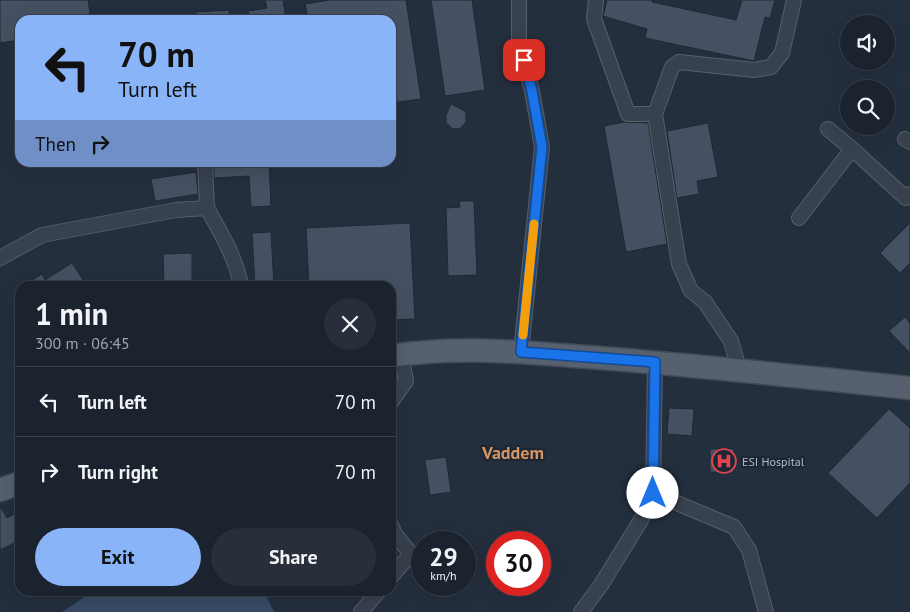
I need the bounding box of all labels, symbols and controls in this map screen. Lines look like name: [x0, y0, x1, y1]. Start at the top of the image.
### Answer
map controls: [840, 15, 895, 135]
button: sound: [840, 15, 895, 70]
text: 70 m: [118, 31, 195, 77]
icon: left: [35, 35, 100, 100]
pin: [503, 39, 545, 81]
icon: arrive: [510, 46, 538, 74]
text: Turn left: [118, 75, 197, 103]
button: search: [840, 80, 895, 135]
icon: right: [86, 130, 114, 158]
text: Then: [35, 132, 76, 156]
text: 1 min: [35, 294, 108, 333]
button: close: [324, 298, 376, 350]
text: 300 m · 06:45: [35, 333, 130, 353]
icon: left: [35, 388, 63, 416]
text: Turn left: [78, 390, 147, 414]
text: 70 m: [335, 390, 376, 414]
district label: Vaddem: [481, 441, 544, 464]
hospital icon: ESI Hospital: [711, 448, 737, 474]
place label: ESI Hospital: [742, 454, 805, 469]
icon: right: [35, 458, 63, 486]
text: Turn right: [78, 460, 158, 484]
text: 70 m: [335, 460, 376, 484]
position arrow: [626, 466, 678, 518]
button: Exit: [35, 528, 201, 586]
button: Share: [211, 528, 376, 586]
speed limit sign: 30: [486, 531, 551, 596]
text: 29: [429, 541, 458, 573]
text: km/h: [430, 568, 457, 583]

